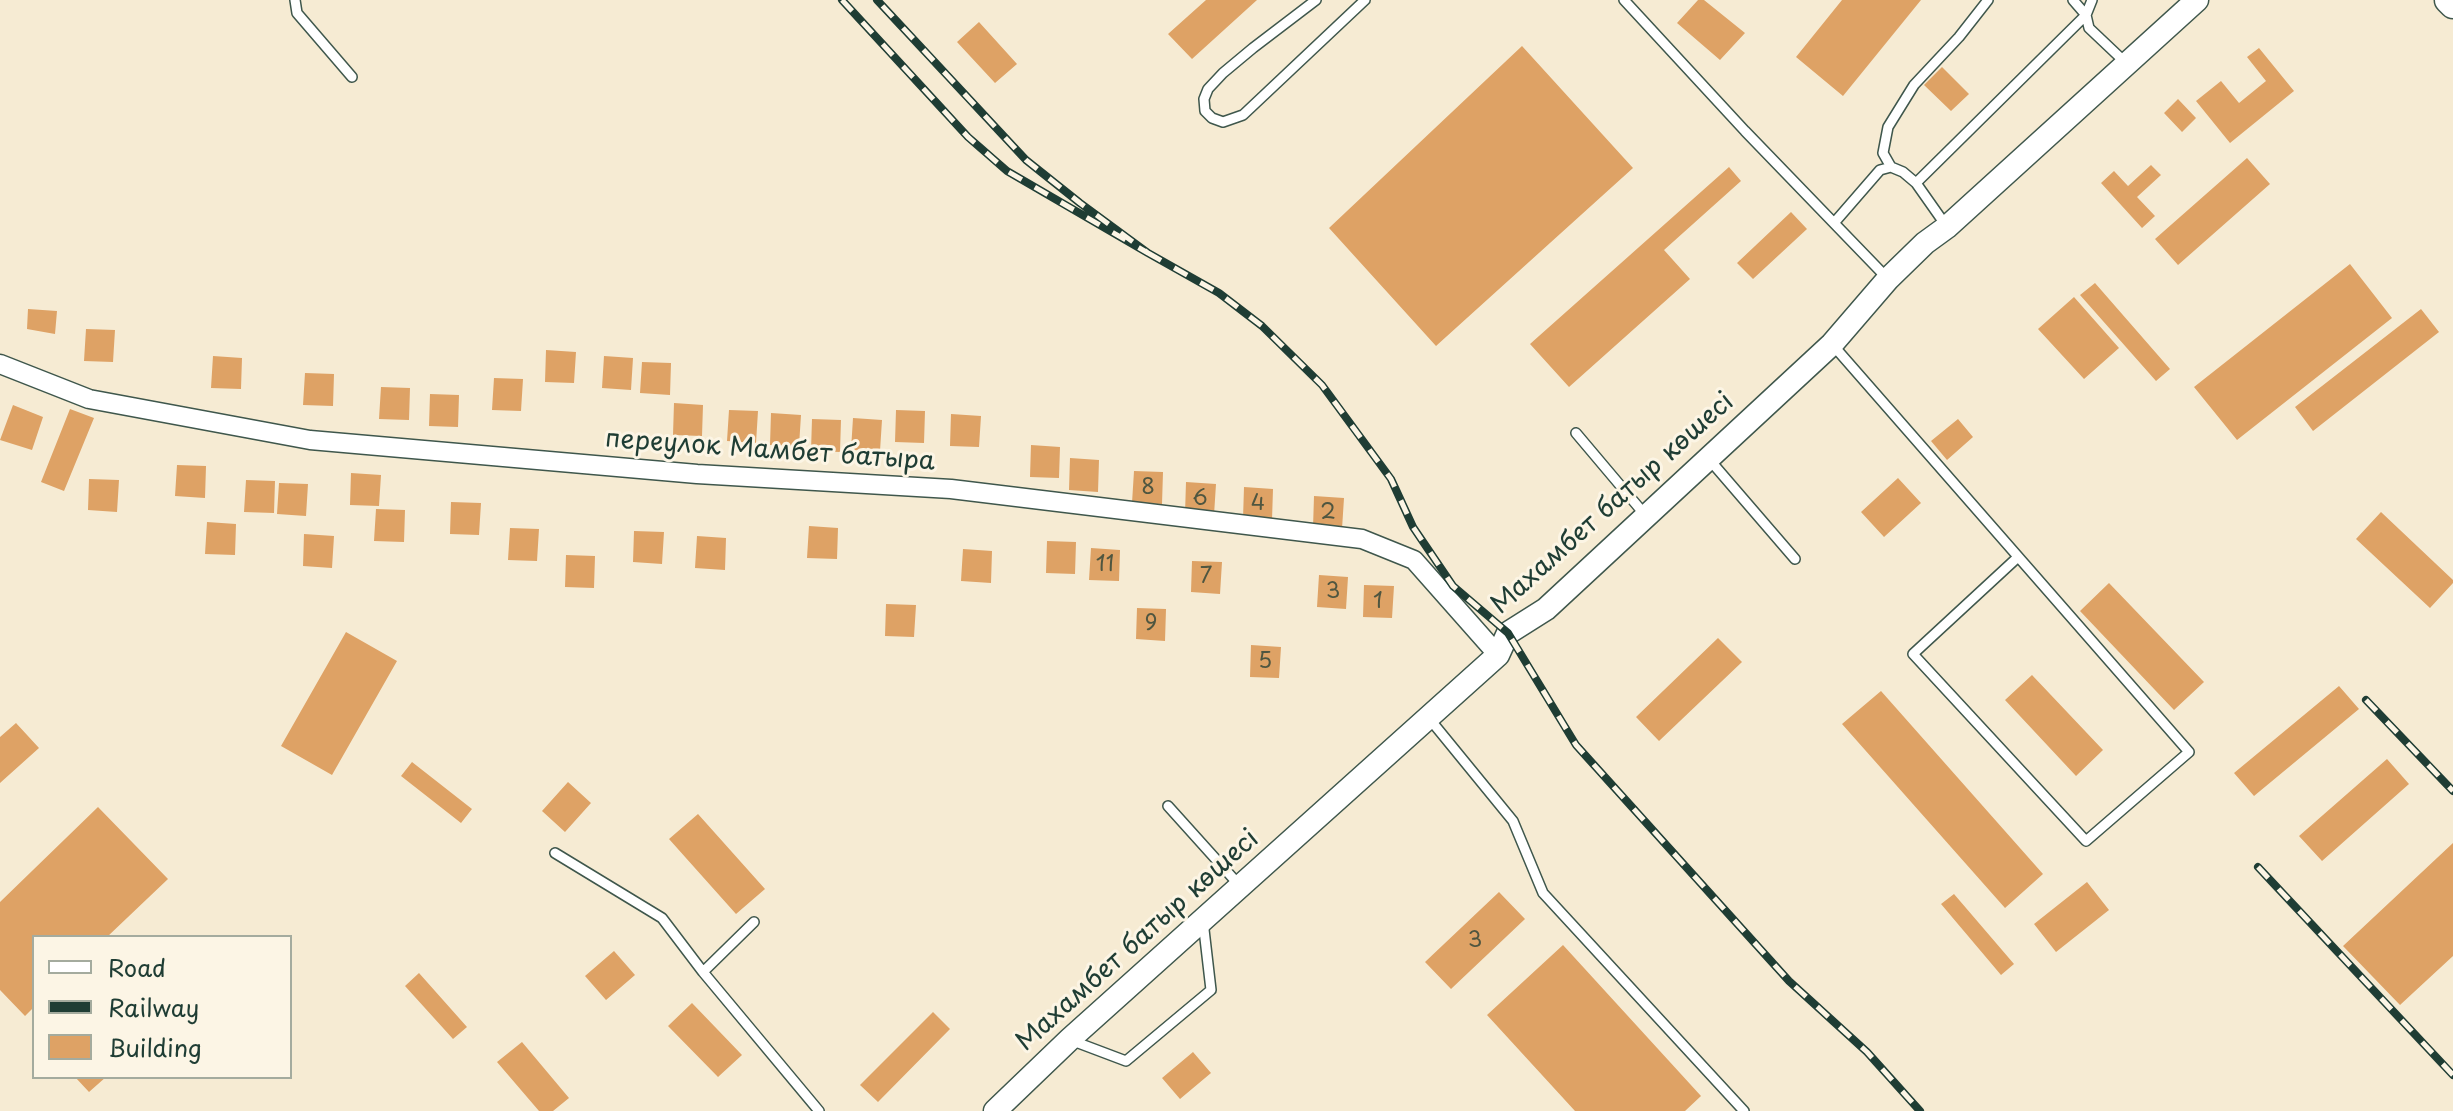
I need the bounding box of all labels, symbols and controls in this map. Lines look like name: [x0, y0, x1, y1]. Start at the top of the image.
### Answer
street label: Махамбет батыр көшесі: [1485, 387, 1741, 621]
street label: переулок Мамбет батыра: [604, 424, 936, 478]
house number: 8: [1141, 475, 1155, 501]
house number: 6: [1192, 486, 1208, 512]
house number: 4: [1251, 491, 1265, 517]
house number: 2: [1320, 500, 1336, 526]
house number: 11: [1096, 552, 1114, 578]
house number: 7: [1200, 564, 1212, 590]
house number: 3: [1326, 579, 1340, 605]
house number: 1: [1373, 589, 1383, 615]
house number: 9: [1145, 611, 1157, 637]
house number: 5: [1258, 649, 1272, 675]
street label: Махамбет батыр көшесі: [1010, 824, 1266, 1058]
house number: 3: [1468, 928, 1482, 954]
legend: [32, 935, 292, 1079]
text: Road: [108, 949, 166, 985]
text: Railway: [108, 989, 199, 1025]
text: Building: [108, 1029, 202, 1065]

